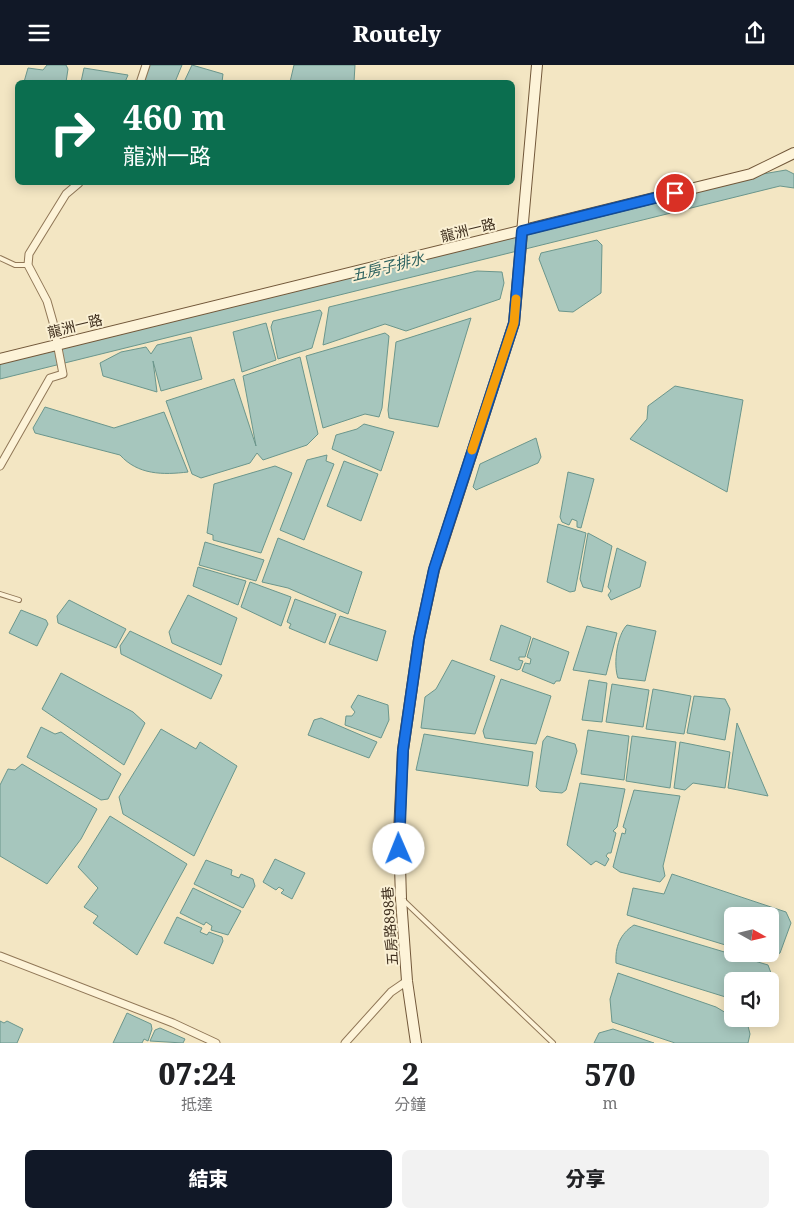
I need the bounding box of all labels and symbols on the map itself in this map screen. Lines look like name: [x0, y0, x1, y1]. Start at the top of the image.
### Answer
pin: [654, 172, 696, 214]
street label: 龍洲一路: [438, 214, 497, 246]
water label: 五房子排水: [349, 247, 428, 285]
street label: 龍洲一路: [45, 310, 104, 342]
position arrow: [372, 822, 424, 874]
street label: 五房路898巷: [377, 886, 402, 966]
north arrow: [724, 907, 779, 963]

